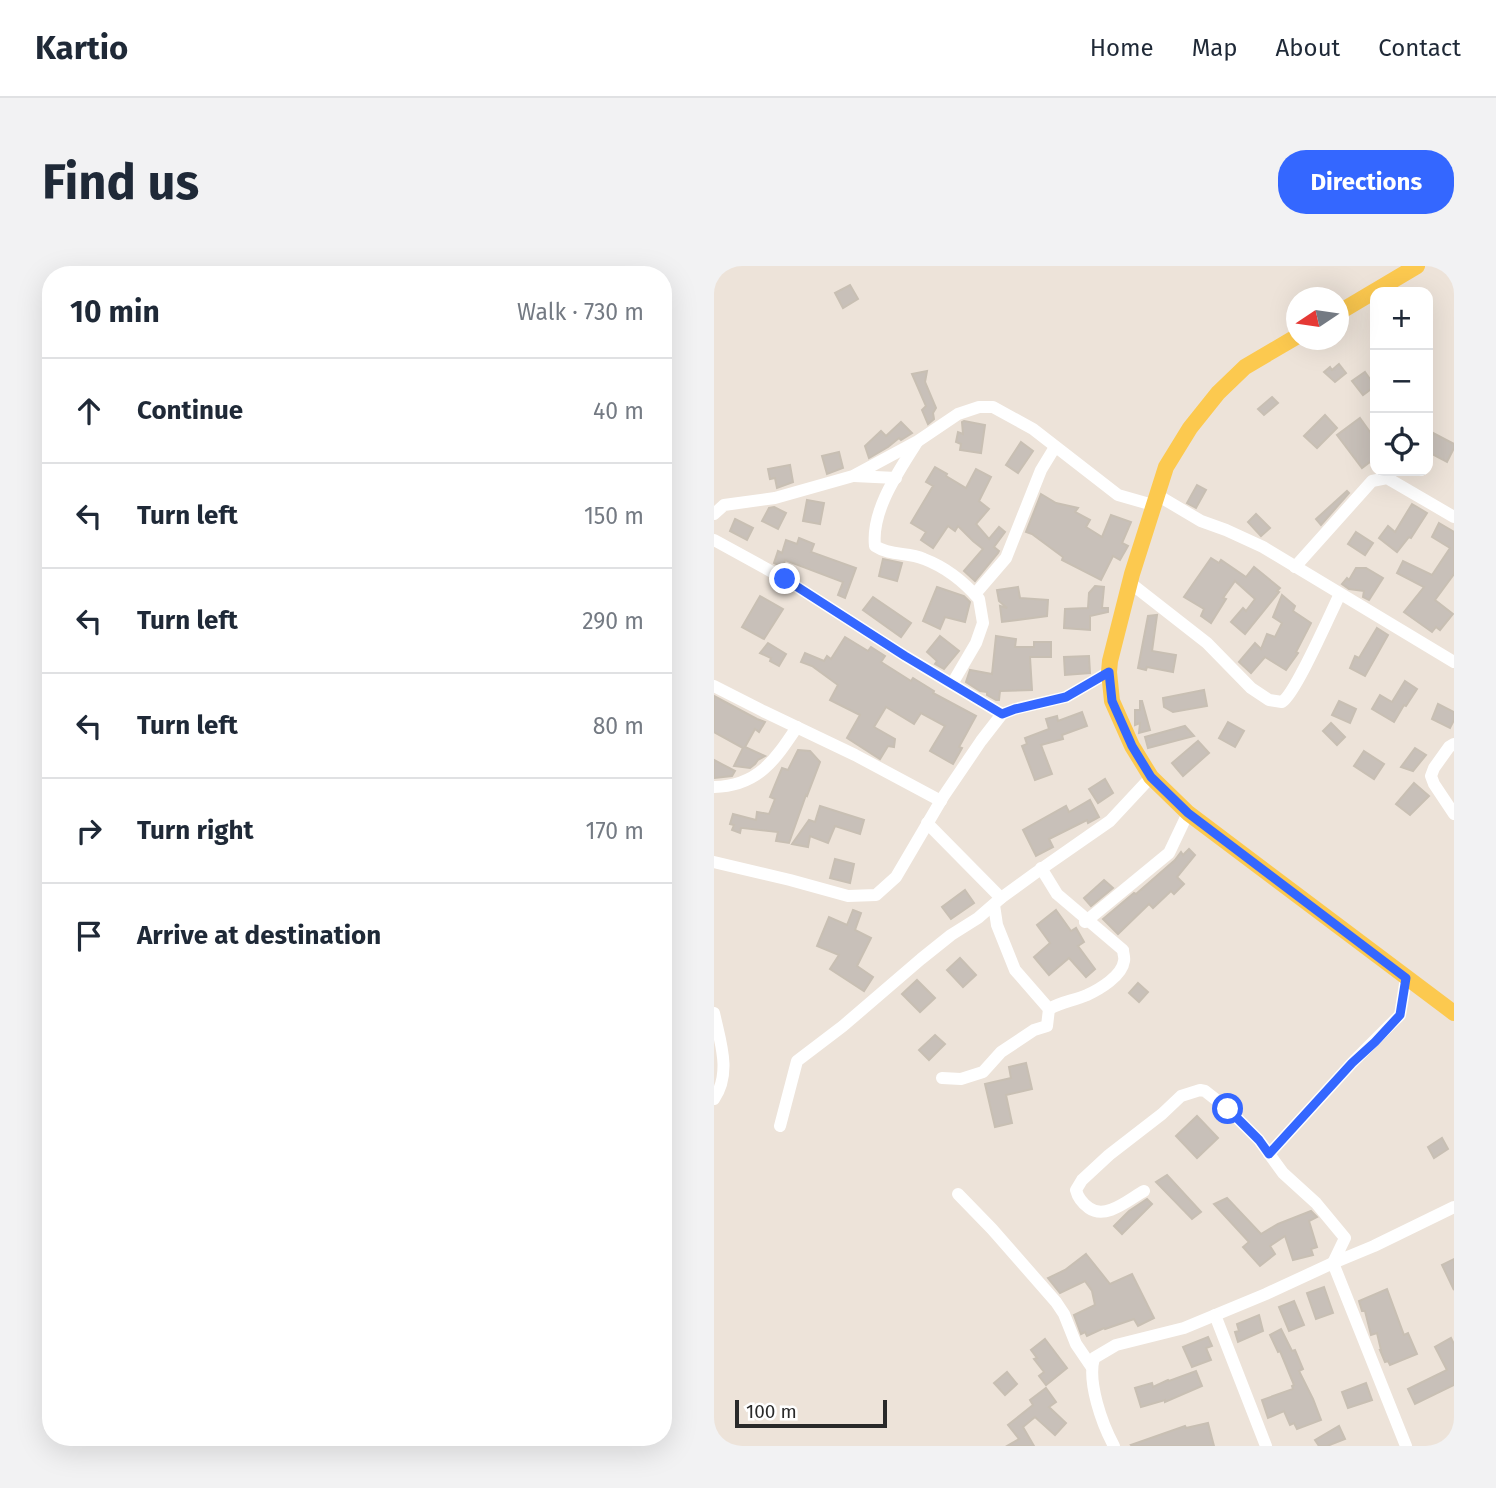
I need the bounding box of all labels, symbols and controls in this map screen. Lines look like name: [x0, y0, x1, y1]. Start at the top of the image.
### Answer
text: Kartio: [35, 28, 128, 68]
text: Home: [1090, 34, 1154, 62]
text: Map: [1192, 34, 1238, 62]
text: About: [1276, 34, 1340, 62]
text: Contact: [1378, 34, 1461, 62]
button: Directions: [1278, 150, 1454, 214]
text: Find us: [42, 153, 199, 212]
north arrow: [1286, 287, 1349, 350]
map controls: [1370, 287, 1433, 476]
button: +: [1370, 287, 1433, 350]
text: 10 min: [70, 294, 160, 330]
text: Walk · 730 m: [517, 298, 644, 326]
button: −: [1370, 350, 1433, 413]
icon: ahead: [70, 392, 108, 430]
text: Continue: [137, 395, 243, 426]
text: 40 m: [593, 397, 644, 425]
button: locate: [1370, 413, 1433, 476]
icon: left: [70, 497, 108, 535]
text: Turn left: [137, 500, 238, 531]
text: 150 m: [584, 502, 644, 530]
route end: [769, 563, 800, 594]
icon: left: [70, 602, 108, 640]
text: Turn left: [137, 605, 238, 636]
text: 290 m: [582, 607, 644, 635]
icon: left: [70, 707, 108, 745]
text: Turn left: [137, 710, 238, 741]
text: 80 m: [593, 712, 644, 740]
icon: right: [70, 812, 108, 850]
text: Turn right: [137, 815, 254, 846]
text: 170 m: [585, 817, 644, 845]
icon: arrive: [70, 917, 108, 955]
text: Arrive at destination: [137, 920, 381, 951]
route start: [1212, 1093, 1243, 1124]
scale bar: [735, 1397, 887, 1429]
text: 100 m: [746, 1400, 797, 1423]

